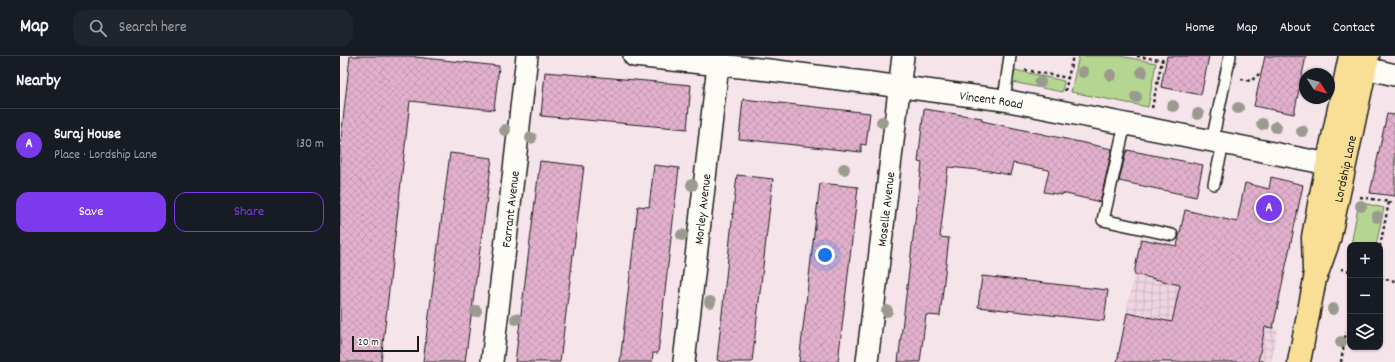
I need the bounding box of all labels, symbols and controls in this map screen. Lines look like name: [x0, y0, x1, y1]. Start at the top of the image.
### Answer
search box: [73, 10, 353, 46]
text: Map: [20, 14, 49, 41]
icon: search: [87, 17, 109, 39]
text: Search here: [119, 17, 187, 39]
text: Home: [1185, 18, 1214, 38]
text: Map: [1236, 18, 1258, 38]
text: About: [1280, 18, 1311, 38]
text: Contact: [1333, 18, 1375, 38]
north arrow: [1299, 68, 1335, 104]
text: Nearby: [16, 70, 60, 94]
street label: Vincent Road: [958, 87, 1024, 116]
text: Suraj House: [54, 124, 121, 146]
street label: Lordship Lane: [1330, 134, 1363, 204]
text: A: [25, 135, 33, 154]
text: 130 m: [296, 135, 324, 154]
text: Place · Lordship Lane: [54, 146, 157, 165]
street label: Farrant Avenue: [498, 170, 526, 249]
street label: Moselle Avenue: [874, 171, 901, 248]
street label: Morley Avenue: [691, 173, 717, 246]
button: Save: [16, 192, 166, 232]
button: Share: [174, 192, 324, 232]
pin: A: [1256, 193, 1282, 223]
map controls: [1347, 242, 1383, 350]
button: +: [1347, 242, 1383, 278]
your location: [815, 245, 835, 265]
button: −: [1347, 278, 1383, 314]
button: layers: [1347, 314, 1383, 350]
scale bar: [352, 334, 419, 353]
text: 20 m: [358, 335, 379, 351]

